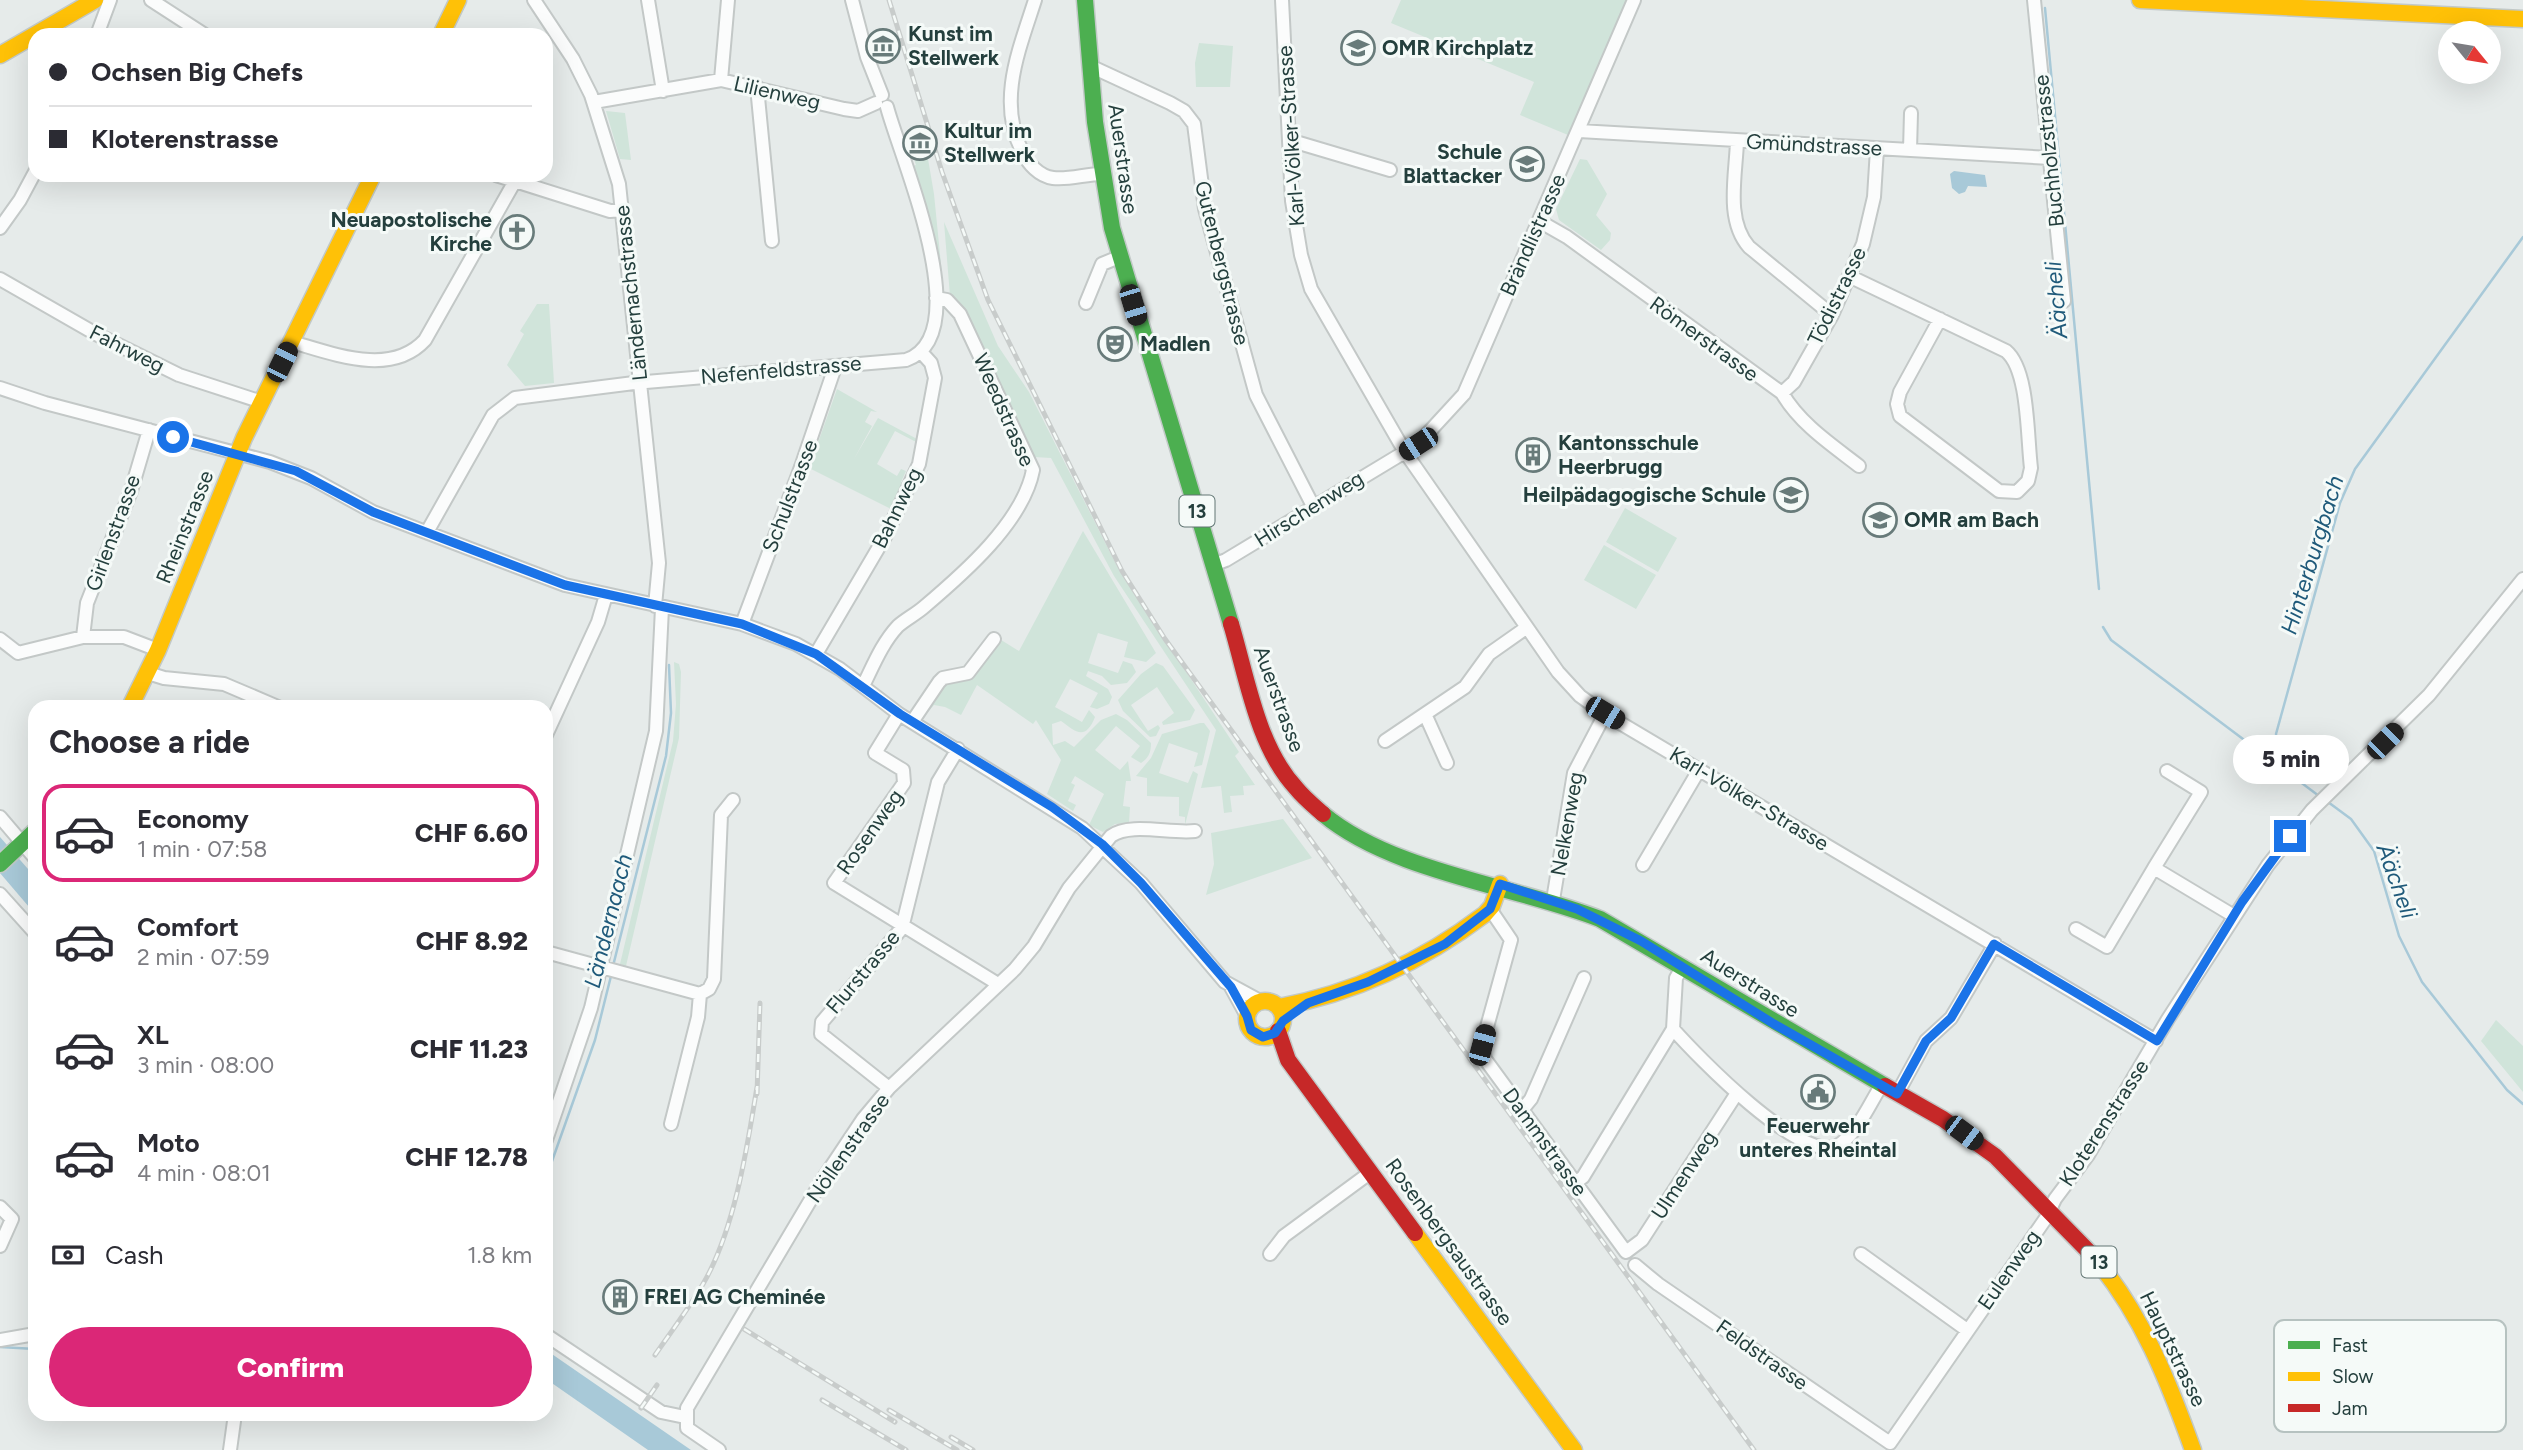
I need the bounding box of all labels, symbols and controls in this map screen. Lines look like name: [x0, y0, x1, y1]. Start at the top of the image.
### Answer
place label: Kunst im Stellwerk: [908, 21, 1000, 70]
north arrow: [2438, 21, 2501, 84]
map controls: [2438, 21, 2501, 84]
museum icon: Kunst im Stellwerk: [864, 27, 902, 65]
school or university icon: OMR Kirchplatz: [1339, 29, 1377, 67]
place label: OMR Kirchplatz: [1382, 35, 1533, 60]
street label: Karl-Völker-Strasse: [1272, 45, 1309, 227]
text: Ochsen Big Chefs: [91, 56, 303, 88]
street label: Lilienweg: [731, 70, 823, 115]
street label: Buchholzstrasse: [2028, 74, 2069, 228]
street label: Auerstrasse: [1103, 102, 1144, 216]
place label: Kultur im Stellwerk: [944, 118, 1036, 167]
text: Kloterenstrasse: [91, 123, 278, 155]
museum icon: Kultur im Stellwerk: [901, 124, 939, 162]
street label: Gmündstrasse: [1745, 128, 1883, 161]
place label: Schule Blattacker: [1403, 139, 1502, 188]
school or university icon: Schule Blattacker: [1508, 145, 1546, 183]
street label: Brändlistrasse: [1495, 170, 1571, 300]
street label: Gutenbergstrasse: [1190, 178, 1255, 348]
street label: Ländernachstrasse: [609, 204, 652, 382]
place label: Neuapostolische Kirche: [330, 207, 492, 256]
church icon: Neuapostolische Kirche: [498, 213, 536, 251]
street label: Tödistrasse: [1802, 243, 1871, 349]
water label: Äächeli: [2039, 260, 2073, 341]
car: [1117, 282, 1150, 328]
street label: Römerstrasse: [1645, 291, 1764, 386]
street label: Fahrweg: [86, 319, 169, 378]
theatre icon: Madlen: [1096, 325, 1134, 363]
place label: Madlen: [1140, 331, 1210, 356]
car: [264, 339, 301, 385]
street label: Weedstrasse: [968, 349, 1041, 470]
street label: Nefenfeldstrasse: [700, 350, 862, 389]
route start: [157, 421, 189, 453]
car: [1395, 424, 1442, 464]
place label: Kantonsschule Heerbrugg: [1558, 430, 1699, 479]
street label: Schulstrasse: [757, 436, 823, 556]
building icon: Kantonsschule Heerbrugg: [1514, 436, 1552, 474]
street label: Bahnweg: [866, 463, 927, 552]
street label: Hirschenweg: [1250, 465, 1368, 552]
street label: Rheinstrasse: [151, 467, 219, 587]
street label: Girlenstrasse: [80, 471, 145, 595]
water label: Hinterburgbach: [2275, 472, 2350, 638]
school or university icon: Heilpädagogische Schule: [1772, 476, 1810, 514]
place label: Heilpädagogische Schule: [1523, 482, 1766, 507]
road number: 13: [1180, 496, 1214, 526]
school or university icon: OMR am Bach: [1861, 501, 1899, 539]
place label: OMR am Bach: [1904, 507, 2039, 532]
street label: Auerstrasse: [1249, 642, 1310, 755]
car: [1582, 693, 1629, 733]
car: [2363, 719, 2408, 763]
text: Choose a ride: [49, 723, 250, 761]
callout: 5 min: [2232, 734, 2348, 784]
street label: Karl-Völker-Strasse: [1665, 741, 1833, 856]
text: 5 min: [2262, 745, 2320, 773]
street label: Nelkenweg: [1545, 770, 1588, 878]
street label: Rosenweg: [831, 784, 908, 879]
icon: car: [53, 802, 116, 865]
text: Economy: [137, 803, 249, 835]
text: CHF 6.60: [415, 817, 528, 849]
route end: [2274, 820, 2306, 852]
text: 1 min · 07:58: [137, 835, 267, 863]
water label: Äächeli: [2370, 839, 2424, 923]
water label: Ländernaach: [578, 851, 638, 991]
icon: car: [53, 910, 116, 973]
text: Comfort: [137, 911, 239, 943]
text: CHF 8.92: [416, 925, 528, 957]
street label: Flurstrasse: [820, 925, 905, 1019]
text: 2 min · 07:59: [137, 943, 270, 971]
street label: Auerstrasse: [1697, 943, 1804, 1023]
icon: car: [53, 1018, 116, 1081]
text: XL: [137, 1019, 169, 1051]
car: [1467, 1022, 1498, 1068]
text: CHF 11.23: [410, 1033, 528, 1065]
text: 3 min · 08:00: [137, 1051, 274, 1079]
street label: Kloterenstrasse: [2053, 1055, 2154, 1191]
public building icon: Feuerwehr unteres Rheintal: [1799, 1073, 1837, 1111]
street label: Dammstrasse: [1498, 1083, 1593, 1201]
street label: Nöllenstrasse: [801, 1088, 894, 1207]
car: [1941, 1112, 1988, 1154]
place label: Feuerwehr unteres Rheintal: [1739, 1113, 1897, 1162]
icon: car: [53, 1126, 116, 1189]
street label: Ulmenweg: [1646, 1126, 1721, 1224]
text: Moto: [137, 1127, 200, 1159]
text: CHF 12.78: [405, 1141, 528, 1173]
street label: Rosenbergsaustrasse: [1380, 1153, 1518, 1330]
text: 4 min · 08:01: [137, 1159, 271, 1187]
street label: Eulenweg: [1972, 1225, 2045, 1314]
icon: cash: [49, 1236, 87, 1274]
text: Cash: [105, 1239, 164, 1271]
text: 1.8 km: [467, 1241, 532, 1269]
road number: 13: [2082, 1246, 2116, 1278]
building icon: FREI AG Cheminée: [601, 1278, 639, 1316]
place label: FREI AG Cheminée: [644, 1284, 826, 1309]
street label: Hauptstrasse: [2135, 1287, 2212, 1410]
street label: Feldstrasse: [1712, 1314, 1813, 1395]
legend: [2274, 1320, 2506, 1432]
button: Confirm: [49, 1327, 532, 1407]
text: Fast: [2332, 1334, 2368, 1357]
text: Slow: [2332, 1365, 2374, 1388]
text: Jam: [2332, 1397, 2368, 1420]

